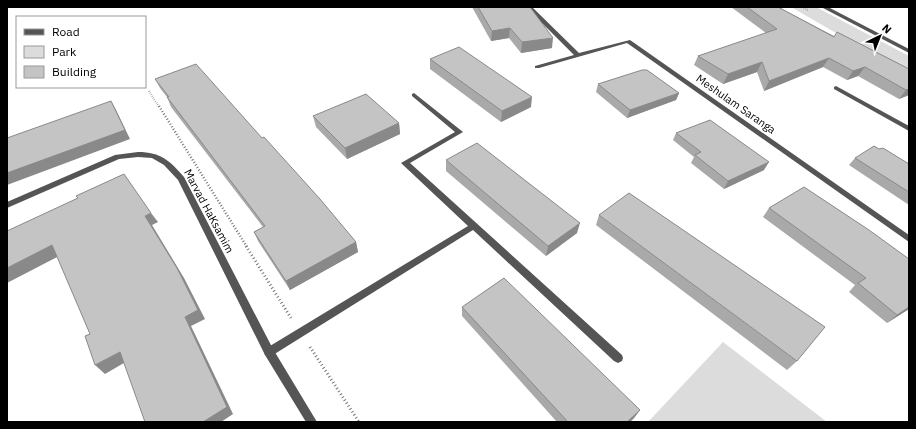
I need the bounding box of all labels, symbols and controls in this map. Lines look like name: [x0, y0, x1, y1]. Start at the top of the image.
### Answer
legend: [16, 16, 146, 88]
north arrow: [860, 16, 900, 56]
text: N: [879, 21, 895, 37]
text: Road: [52, 24, 80, 39]
text: Park: [52, 44, 77, 59]
text: Building: [52, 64, 97, 79]
street label: Meshulam Saranga: [694, 71, 779, 137]
street label: Marvad HaKsamim: [181, 167, 237, 255]

